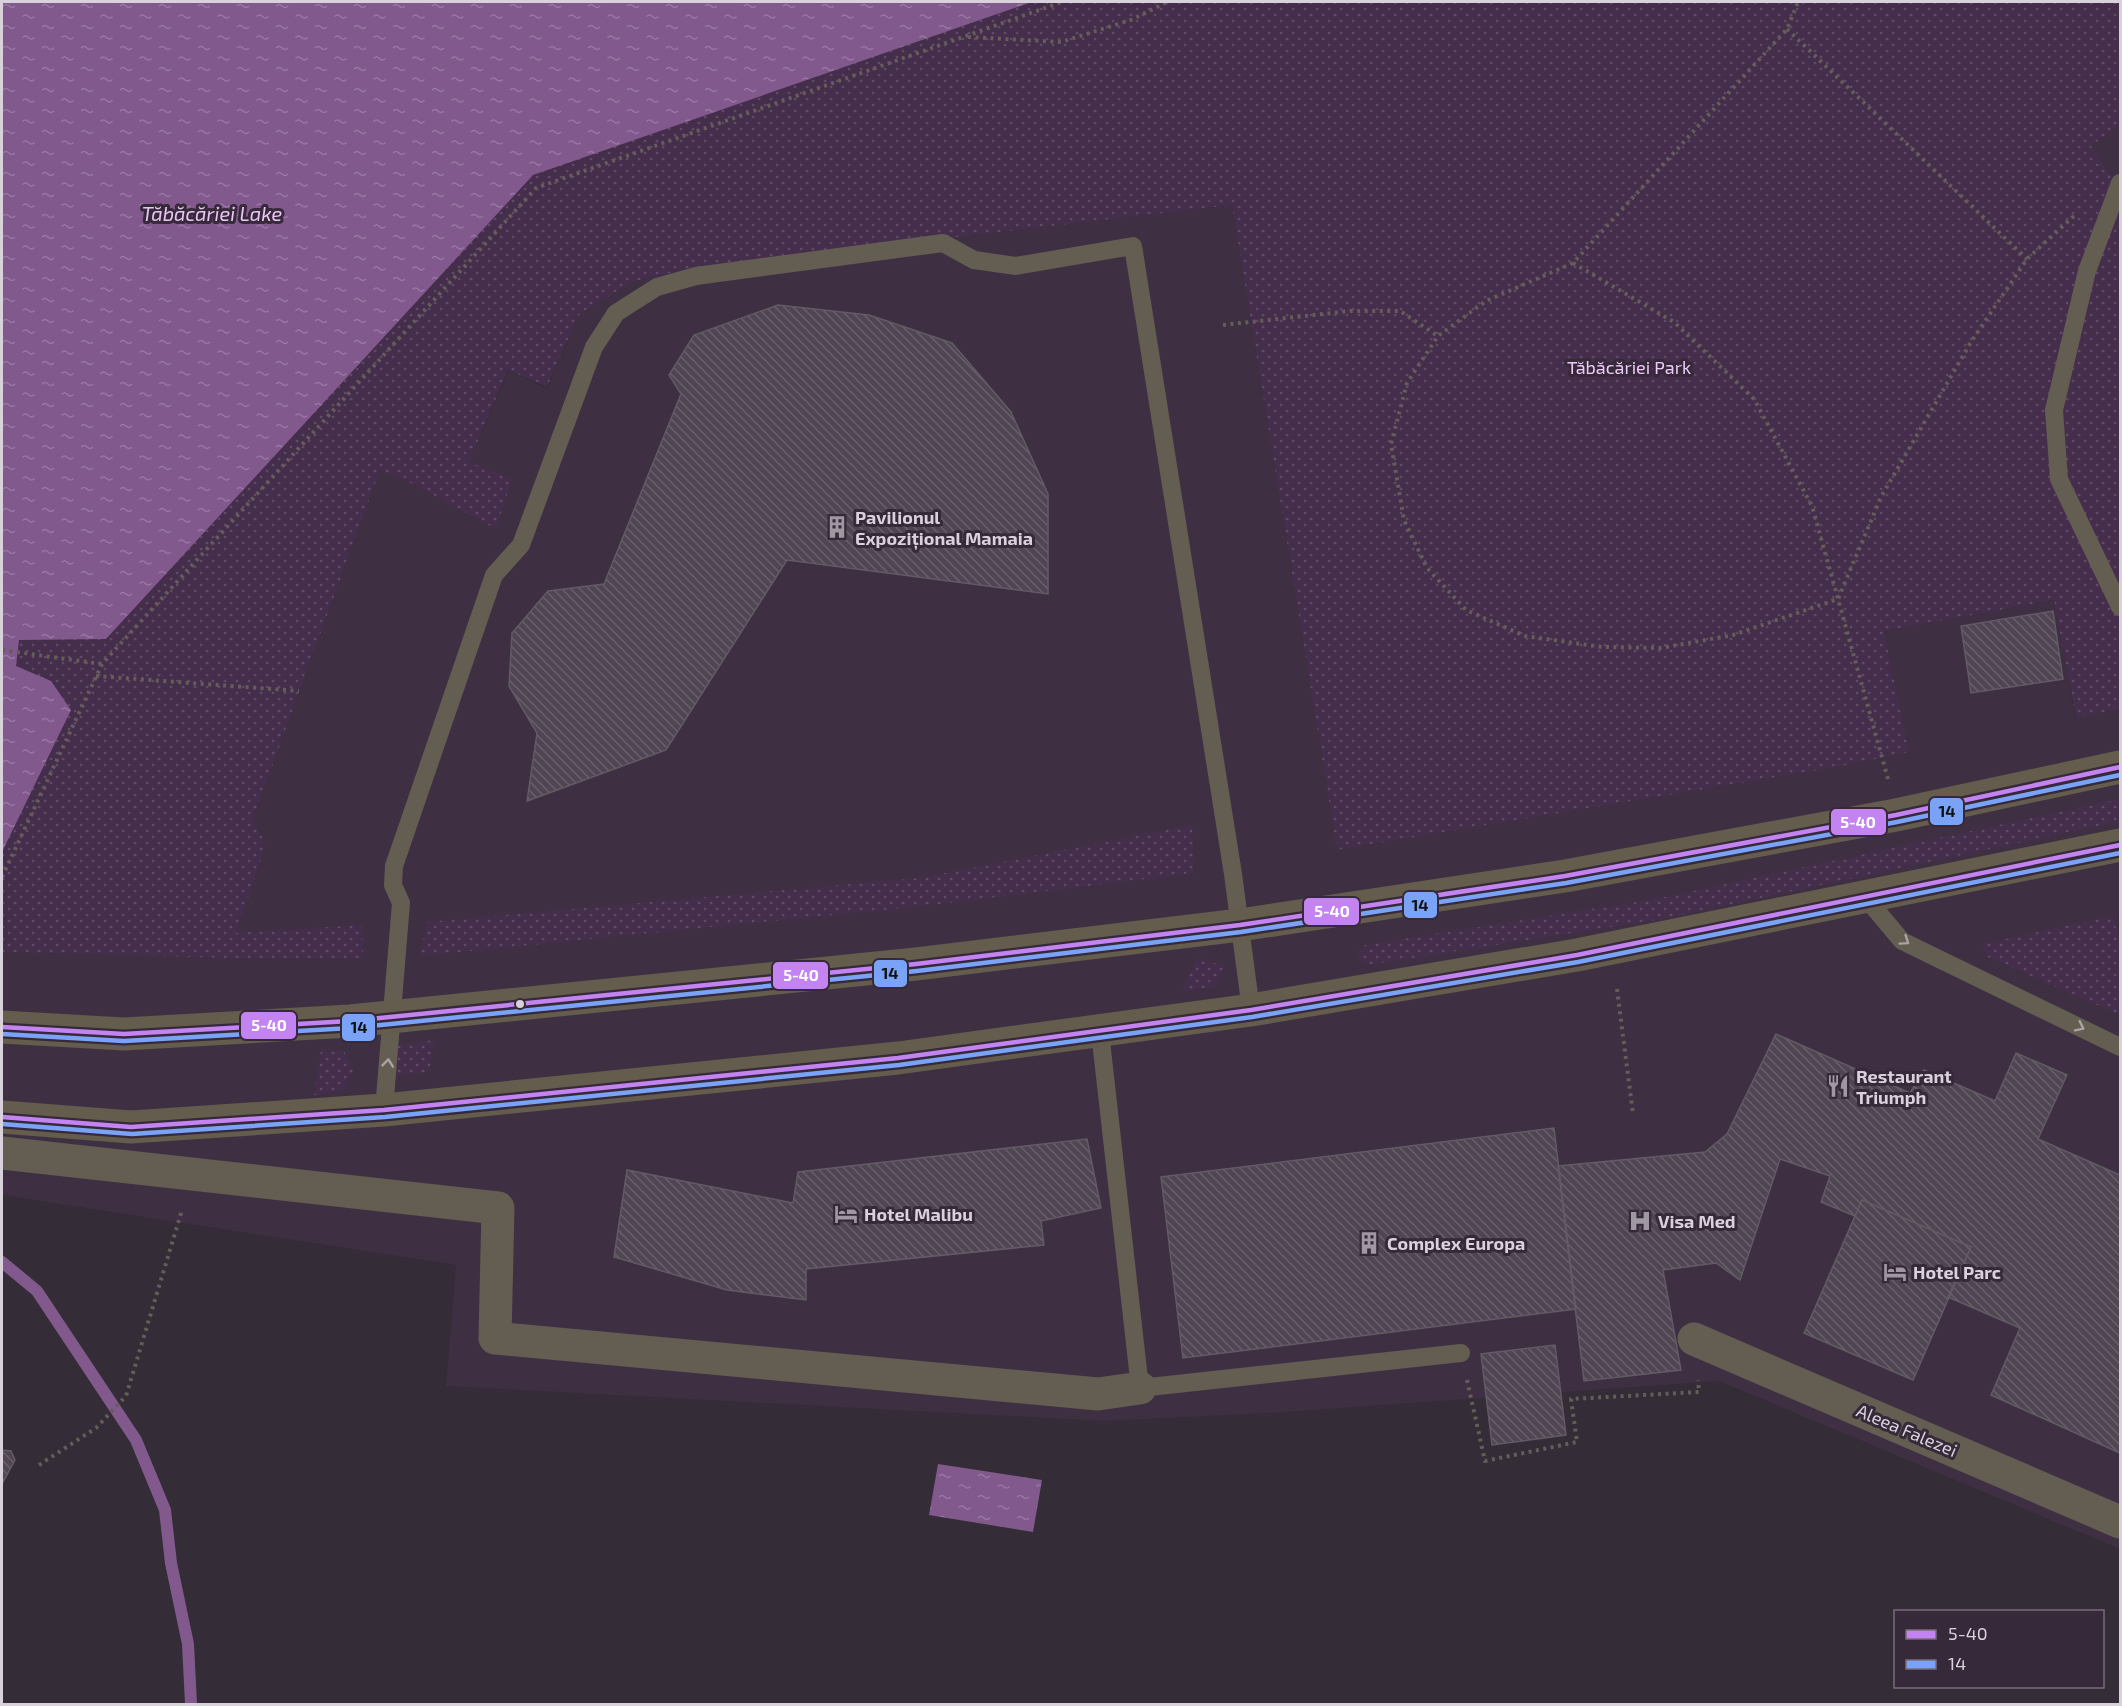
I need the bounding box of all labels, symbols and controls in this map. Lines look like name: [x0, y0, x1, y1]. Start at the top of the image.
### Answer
water label: Tăbăcăriei Lake: [142, 201, 282, 225]
park label: Tăbăcăriei Park: [1567, 356, 1691, 378]
place label: Pavilionul Expozițional Mamaia: [855, 506, 1033, 551]
building icon: Pavilionul Expozițional Mamaia: [824, 514, 850, 540]
line badge: 14: [1929, 797, 1964, 826]
text: 14: [1938, 801, 1956, 820]
line badge: 5-40: [1830, 808, 1887, 836]
text: 5-40: [1840, 812, 1876, 831]
line badge: 14: [1403, 891, 1438, 919]
text: 14: [1411, 895, 1429, 914]
line badge: 5-40: [1303, 897, 1360, 926]
text: 5-40: [1314, 901, 1350, 920]
one-way arrow: [1899, 934, 1910, 945]
line badge: 14: [873, 959, 908, 988]
line badge: 5-40: [772, 961, 829, 990]
text: 14: [881, 963, 899, 982]
text: 5-40: [783, 965, 819, 984]
unlabelled marker: [514, 998, 526, 1010]
line badge: 5-40: [240, 1011, 297, 1040]
line badge: 14: [341, 1013, 376, 1042]
text: 5-40: [251, 1015, 287, 1034]
text: 14: [350, 1017, 368, 1036]
one-way arrow: [2073, 1020, 2084, 1032]
one-way arrow: [381, 1058, 394, 1067]
place label: Restaurant Triumph: [1856, 1065, 1952, 1108]
restaurant icon: Restaurant Triumph: [1825, 1073, 1851, 1099]
hotel icon: Hotel Malibu: [833, 1201, 859, 1227]
place label: Hotel Malibu: [864, 1203, 973, 1225]
hospital icon: Visa Med: [1627, 1208, 1653, 1234]
place label: Visa Med: [1658, 1210, 1736, 1232]
building icon: Complex Europa: [1356, 1230, 1382, 1256]
place label: Complex Europa: [1387, 1232, 1525, 1254]
hotel icon: Hotel Parc: [1882, 1259, 1908, 1285]
place label: Hotel Parc: [1913, 1261, 2001, 1283]
street label: Aleea Falezei: [1853, 1399, 1961, 1461]
legend: [1894, 1610, 2104, 1688]
text: 5-40: [1948, 1622, 1988, 1644]
text: 14: [1948, 1652, 1966, 1674]

